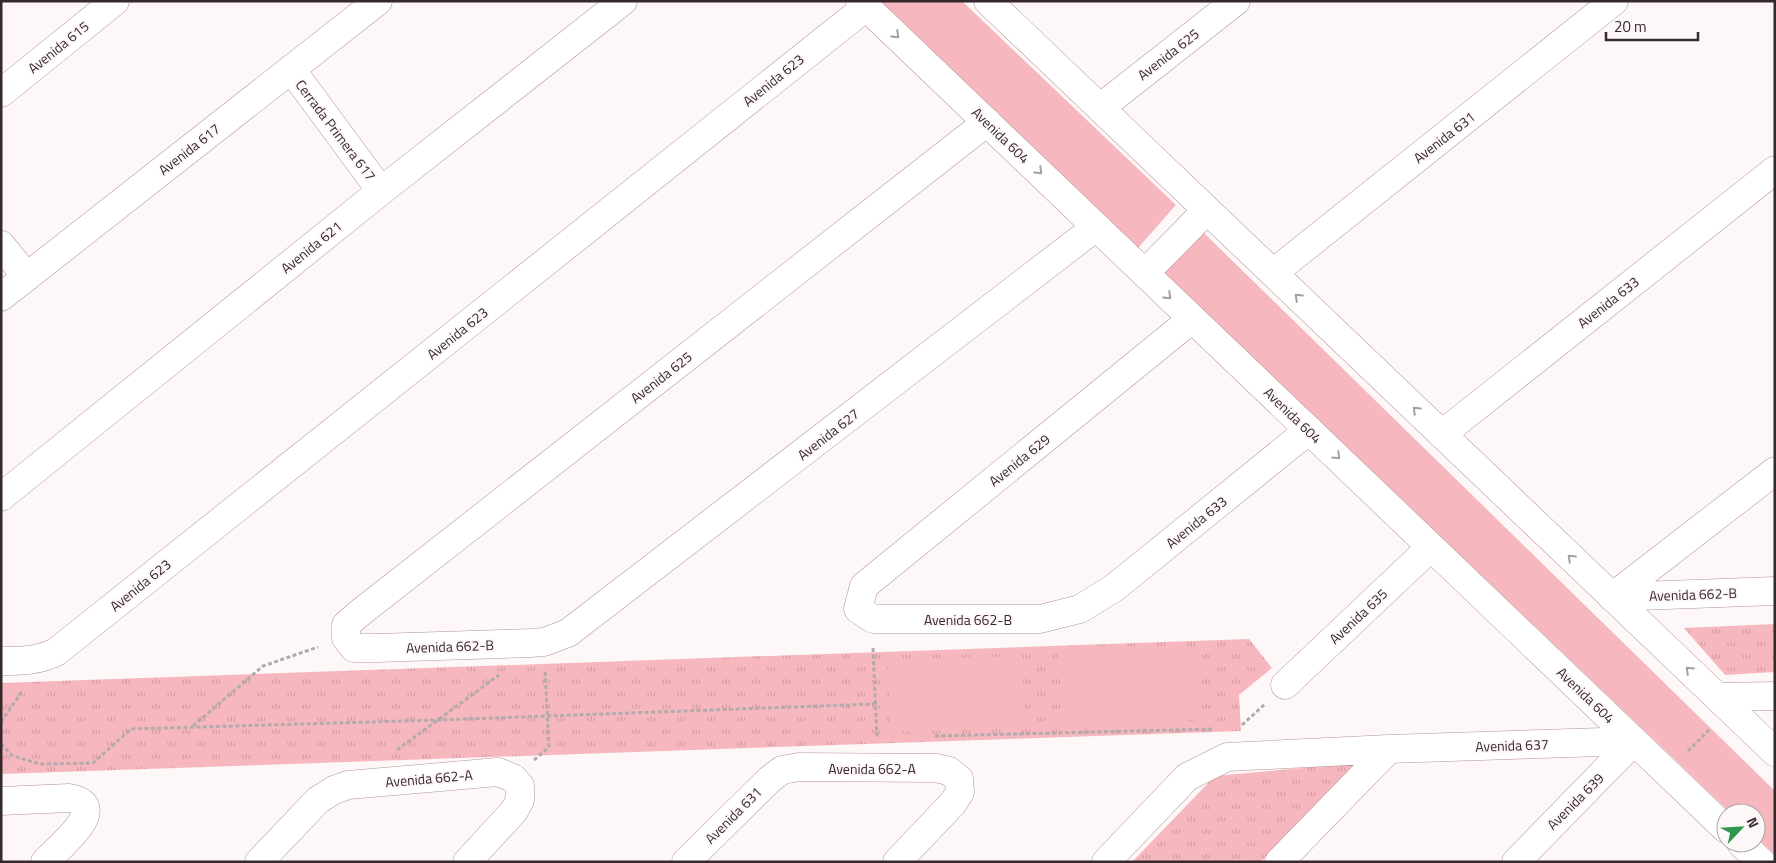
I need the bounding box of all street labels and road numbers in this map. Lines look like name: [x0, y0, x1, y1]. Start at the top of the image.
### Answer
street label: Avenida 615: [23, 16, 93, 78]
street label: Avenida 625: [1133, 23, 1203, 85]
street label: Avenida 623: [738, 49, 808, 111]
street label: Cerrada Primera 617: [291, 75, 381, 185]
street label: Avenida 604: [967, 102, 1035, 168]
street label: Avenida 631: [1409, 106, 1479, 168]
street label: Avenida 617: [154, 118, 224, 180]
street label: Avenida 621: [276, 216, 346, 278]
street label: Avenida 633: [1573, 271, 1643, 333]
street label: Avenida 623: [422, 302, 492, 364]
street label: Avenida 625: [626, 346, 696, 408]
street label: Avenida 604: [1259, 382, 1327, 448]
street label: Avenida 627: [793, 403, 863, 465]
street label: Avenida 629: [984, 429, 1054, 491]
street label: Avenida 633: [1161, 491, 1231, 553]
street label: Avenida 623: [105, 554, 175, 616]
street label: Avenida 662-B: [1649, 582, 1737, 606]
street label: Avenida 635: [1324, 583, 1392, 649]
street label: Avenida 662-B: [924, 609, 1012, 630]
street label: Avenida 662-B: [406, 634, 494, 658]
street label: Avenida 604: [1552, 662, 1620, 728]
street label: Avenida 637: [1475, 733, 1549, 757]
street label: Avenida 662-A: [828, 758, 917, 779]
street label: Avenida 662-A: [384, 764, 474, 792]
street label: Avenida 639: [1542, 768, 1608, 834]
street label: Avenida 631: [700, 782, 766, 848]

